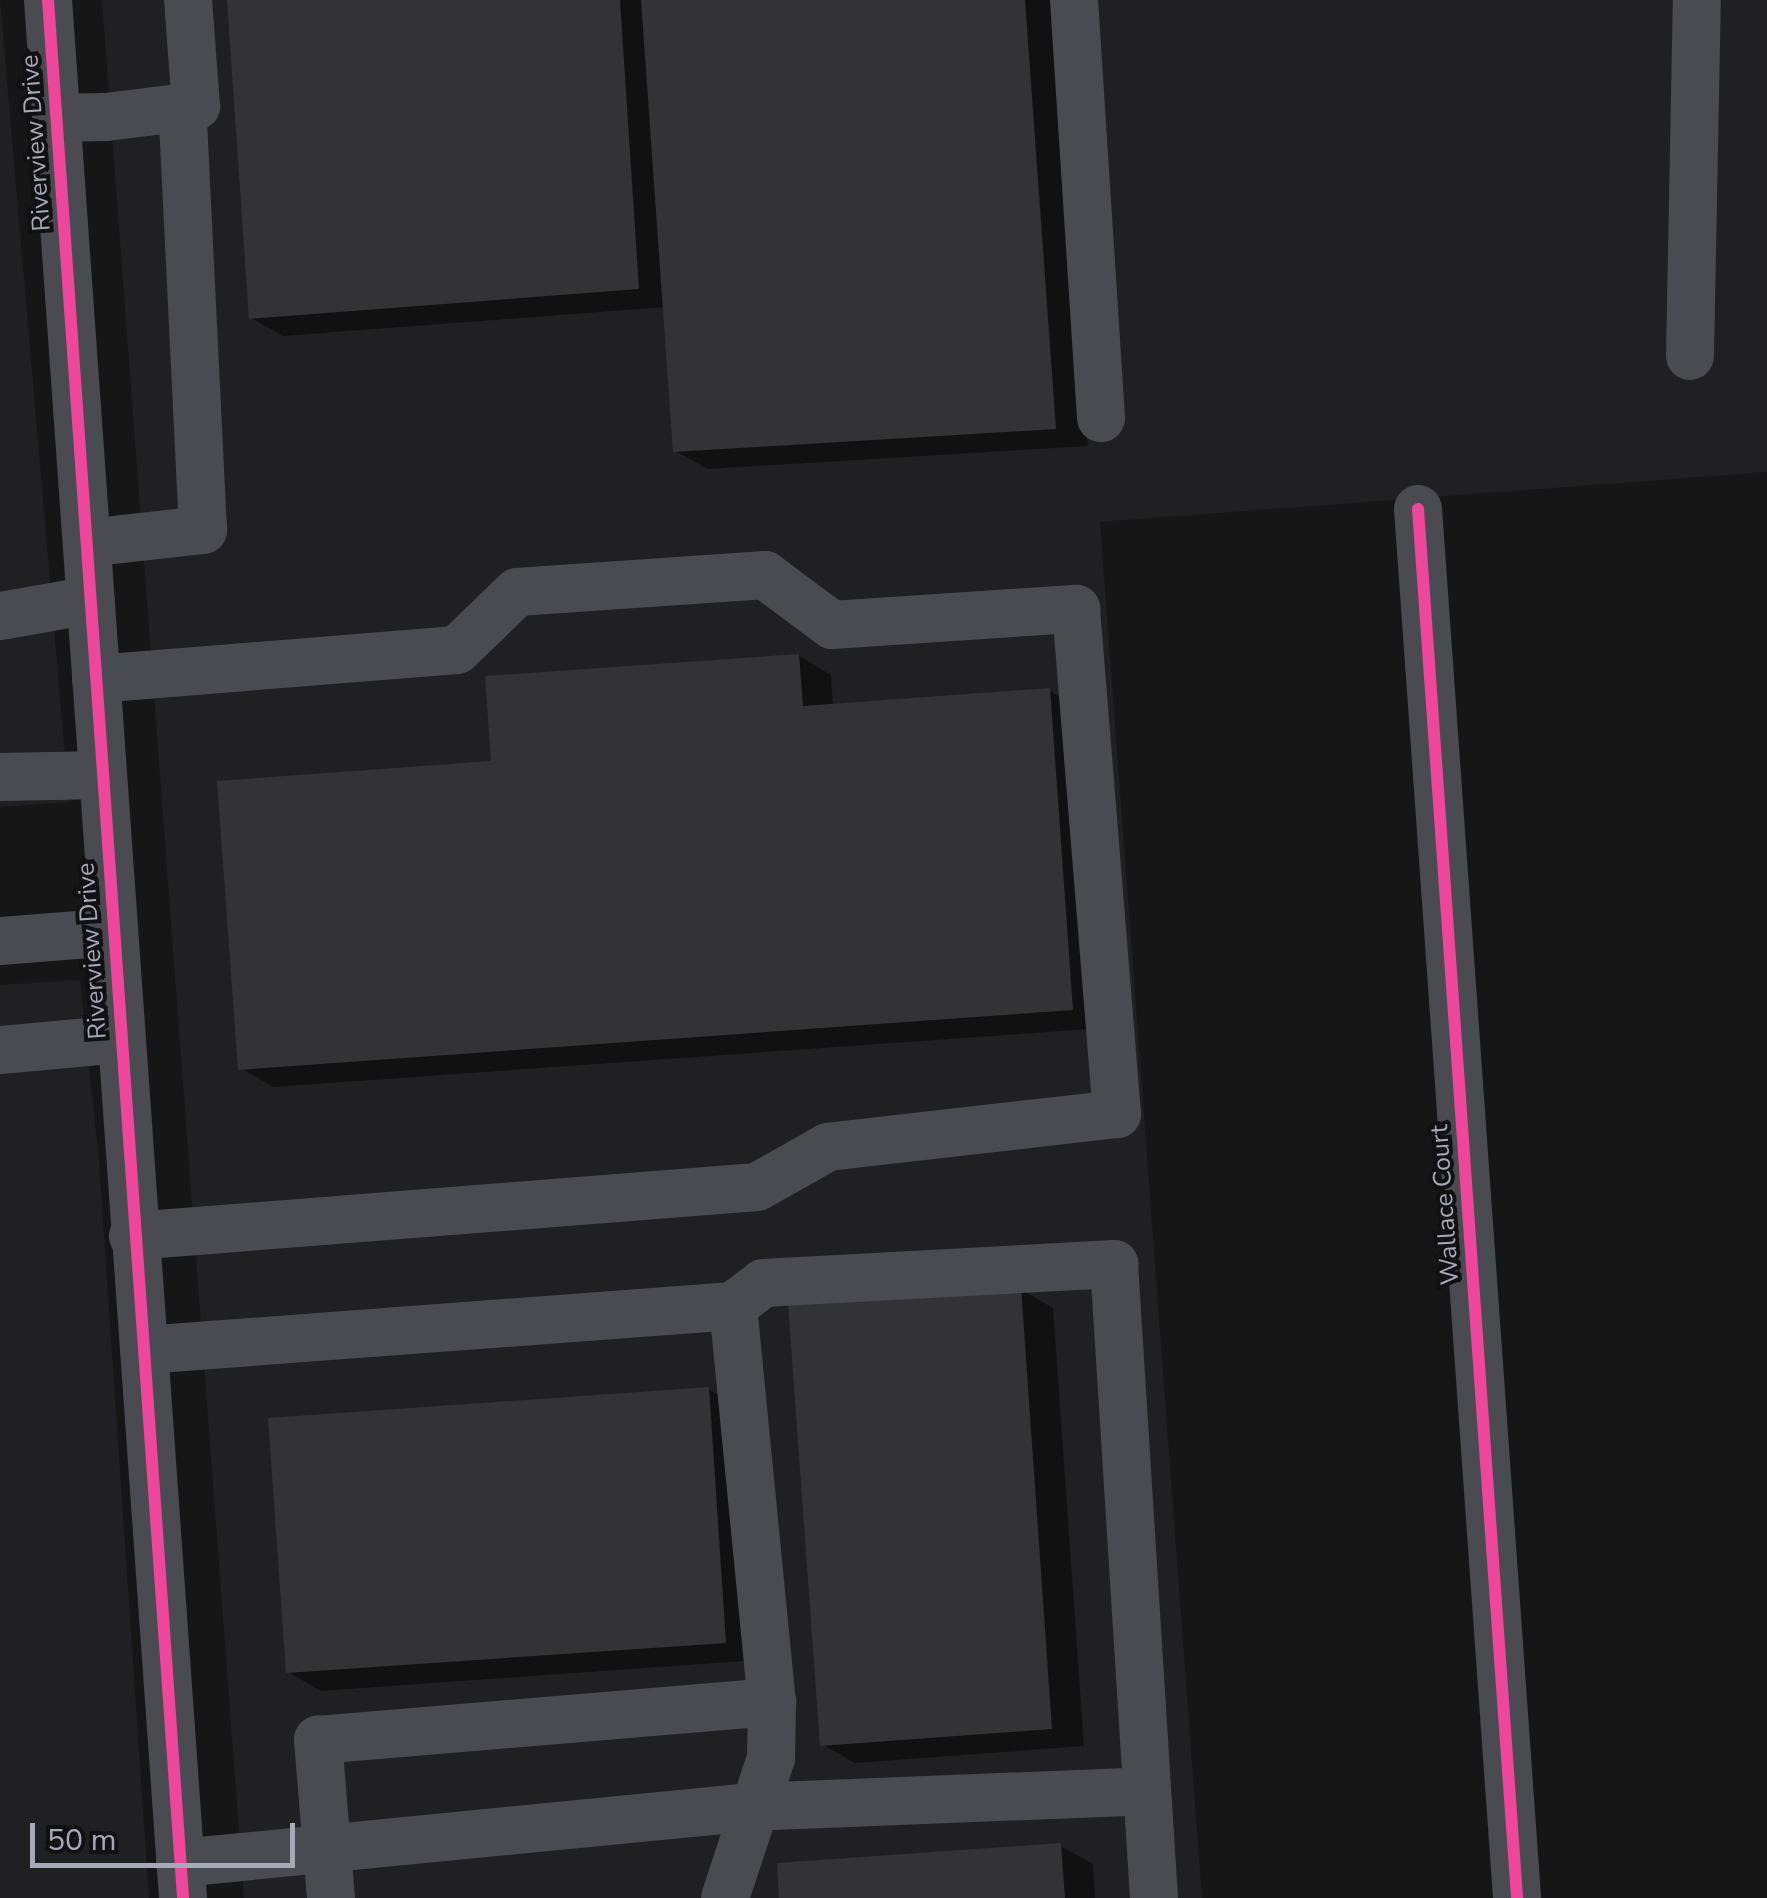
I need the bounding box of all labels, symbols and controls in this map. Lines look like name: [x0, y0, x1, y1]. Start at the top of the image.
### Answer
street label: Riverview Drive: [15, 54, 57, 232]
street label: Riverview Drive: [71, 862, 113, 1040]
street label: Wallace Court: [1424, 1124, 1466, 1286]
scale bar: [35, 1803, 300, 1865]
text: 50 m: [47, 1820, 116, 1861]

